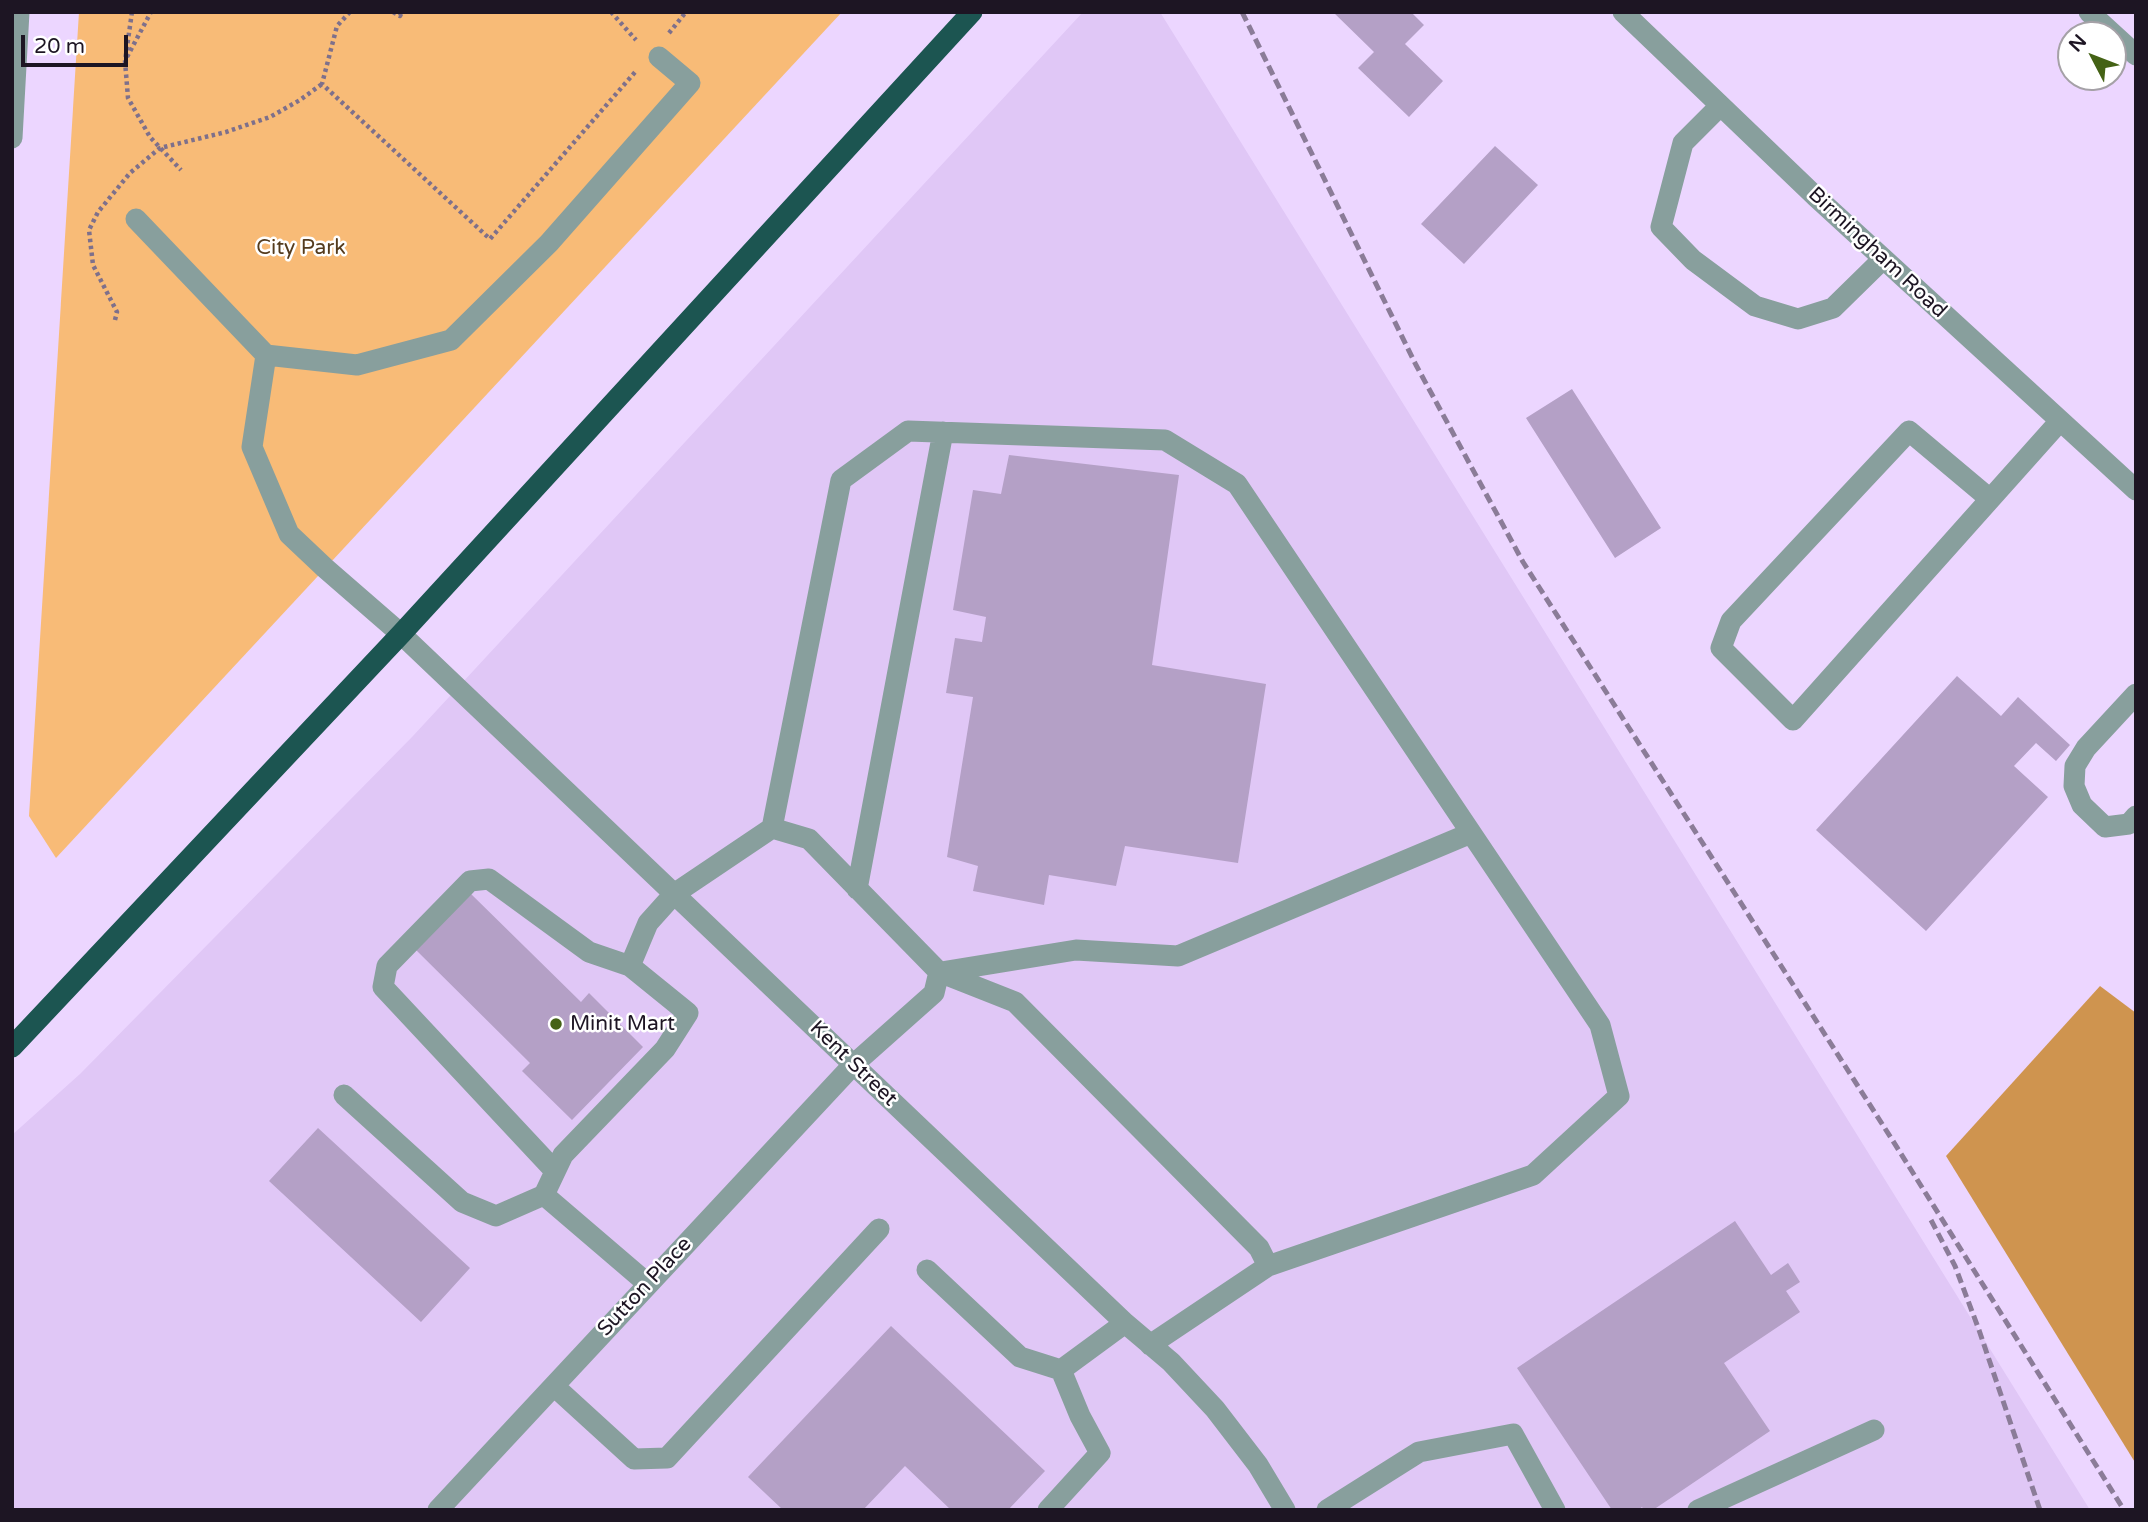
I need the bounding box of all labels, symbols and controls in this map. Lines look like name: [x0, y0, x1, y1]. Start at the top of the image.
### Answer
scale bar: [24, 21, 131, 65]
north arrow: [2057, 21, 2127, 91]
text: N: [2065, 30, 2091, 56]
text: 20 m: [34, 34, 85, 59]
street label: Birmingham Road: [1802, 182, 1952, 324]
park label: City Park: [256, 235, 346, 261]
place label: Minit Mart: [570, 1011, 675, 1037]
marker: Minit Mart: [548, 1016, 564, 1032]
street label: Kent Street: [804, 1016, 902, 1112]
street label: Sutton Place: [593, 1232, 697, 1342]

